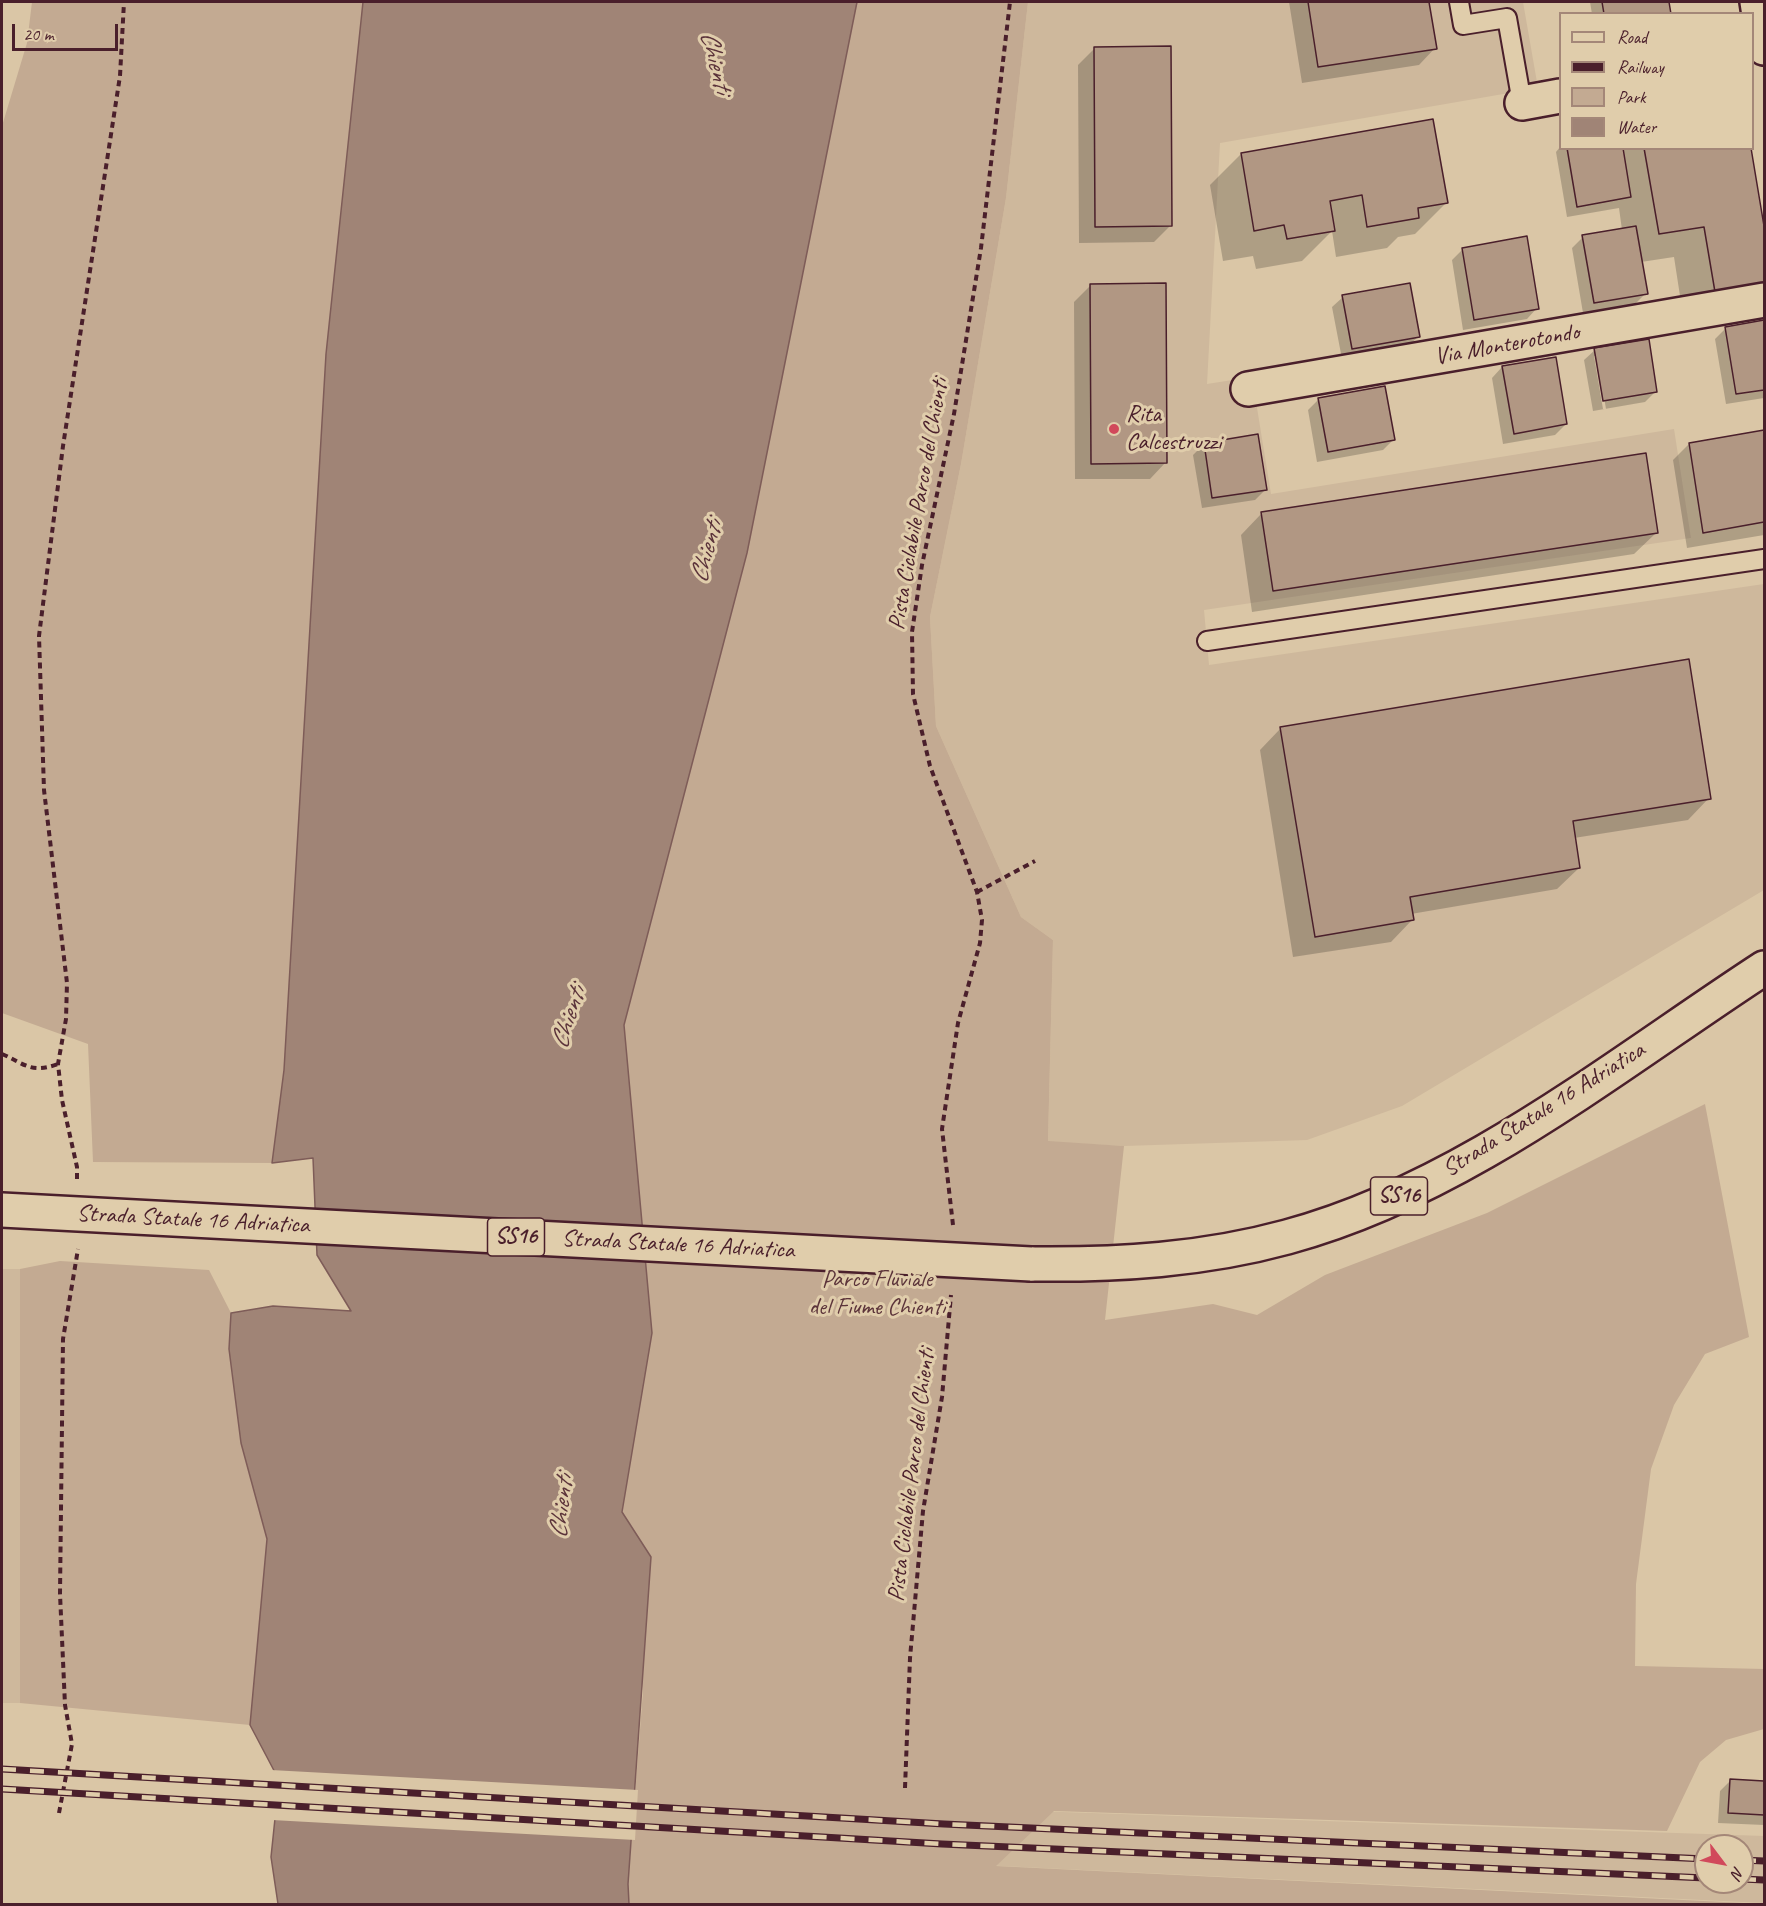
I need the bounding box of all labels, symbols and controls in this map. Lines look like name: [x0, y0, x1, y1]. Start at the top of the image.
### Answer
scale bar: [15, 12, 122, 50]
legend: [1559, 12, 1754, 150]
text: 20 m: [23, 23, 54, 45]
text: Road: [1617, 26, 1647, 48]
water label: Chienti: [692, 28, 738, 96]
text: Railway: [1617, 56, 1664, 78]
text: Park: [1617, 86, 1646, 108]
text: Water: [1617, 116, 1656, 138]
street label: Via Monterotondo: [1433, 318, 1581, 372]
street label: Pista Ciclabile Parco del Chienti: [883, 376, 955, 632]
place label: Rita Calcestruzzi: [1126, 401, 1222, 457]
marker: Rita Calcestruzzi: [1107, 422, 1121, 436]
water label: Chienti: [684, 518, 730, 586]
water label: Chienti: [544, 983, 594, 1053]
street label: Strada Statale 16 Adriatica: [1438, 1036, 1650, 1184]
road number: SS16: [1370, 1177, 1428, 1215]
street label: Strada Statale 16 Adriatica: [76, 1200, 310, 1240]
road number: SS16: [488, 1218, 544, 1256]
street label: Strada Statale 16 Adriatica: [561, 1225, 795, 1265]
park label: Parco Fluviale del Fiume Chienti: [809, 1266, 945, 1322]
street label: Pista Ciclabile Parco del Chienti: [882, 1347, 942, 1603]
water label: Chienti: [543, 1474, 581, 1540]
north arrow: [1694, 1834, 1754, 1894]
text: N: [1726, 1863, 1749, 1882]

